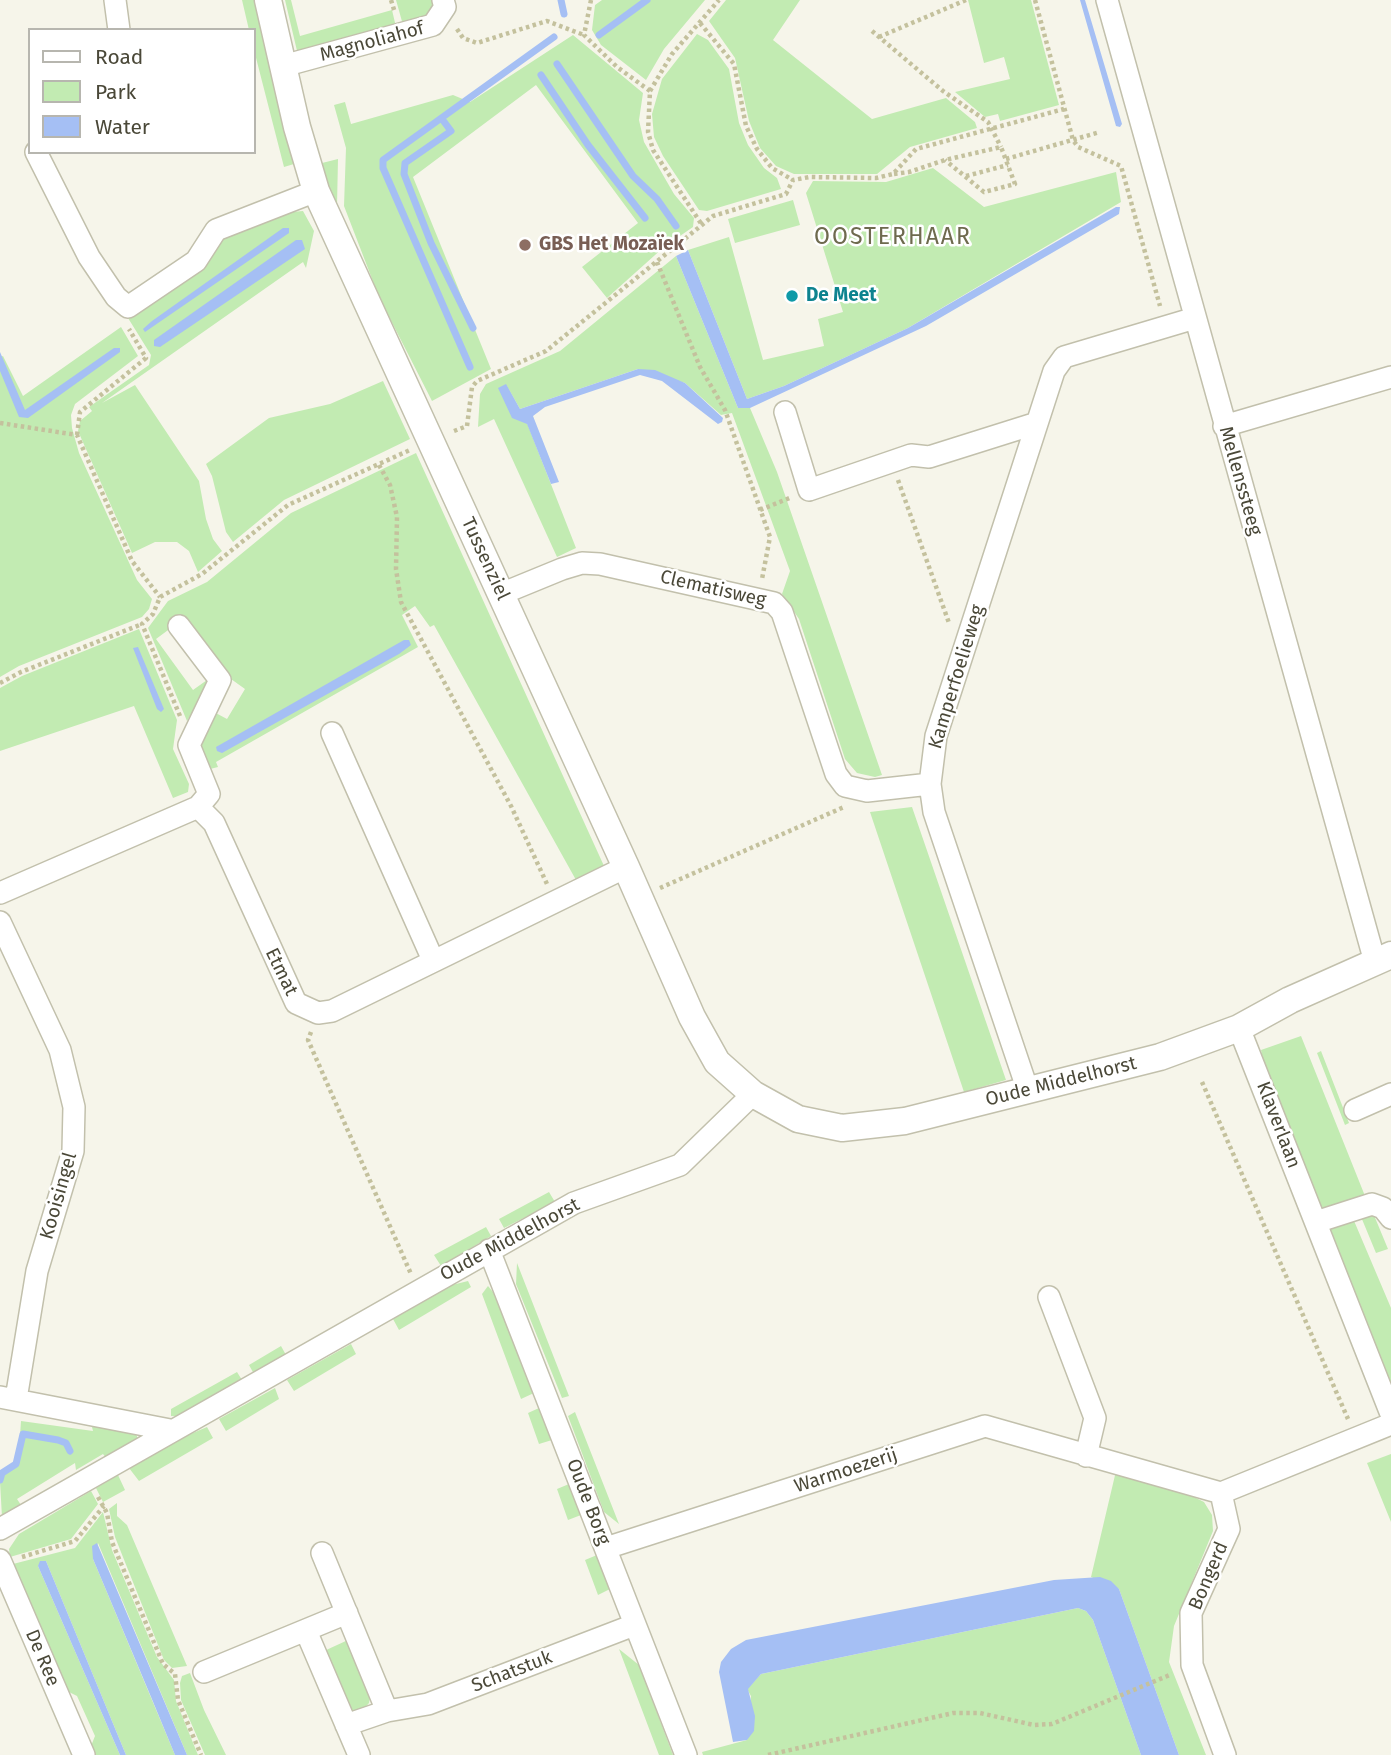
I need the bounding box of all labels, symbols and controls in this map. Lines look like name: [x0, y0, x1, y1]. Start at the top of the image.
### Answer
street label: Magnoliahof: [317, 17, 427, 67]
legend: [28, 28, 256, 154]
text: Road: [95, 44, 143, 70]
text: Park: [95, 79, 136, 105]
text: Water: [95, 114, 150, 140]
district label: OOSTERHAAR: [815, 224, 971, 252]
place label: GBS Het Mozaïek: [539, 234, 684, 256]
marker: GBS Het Mozaïek: [517, 237, 533, 253]
place label: De Meet: [806, 285, 877, 307]
marker: De Meet: [784, 288, 800, 304]
street label: Mellenssteeg: [1214, 424, 1266, 538]
street label: Tussenziel: [456, 514, 514, 604]
street label: Clematisweg: [658, 566, 768, 612]
street label: Kamperfoelieweg: [924, 602, 990, 752]
street label: Etmat: [260, 944, 302, 1000]
street label: Oude Middelhorst: [983, 1052, 1139, 1112]
street label: Klaverlaan: [1251, 1079, 1305, 1171]
street label: Kooisingel: [36, 1150, 82, 1242]
street label: Oude Middelhorst: [436, 1194, 584, 1286]
street label: Warmoezerij: [792, 1444, 900, 1498]
street label: Oude Borg: [561, 1456, 615, 1548]
street label: Bongerd: [1184, 1538, 1234, 1614]
street label: De Ree: [20, 1626, 64, 1690]
street label: Schatstuk: [469, 1646, 555, 1698]

